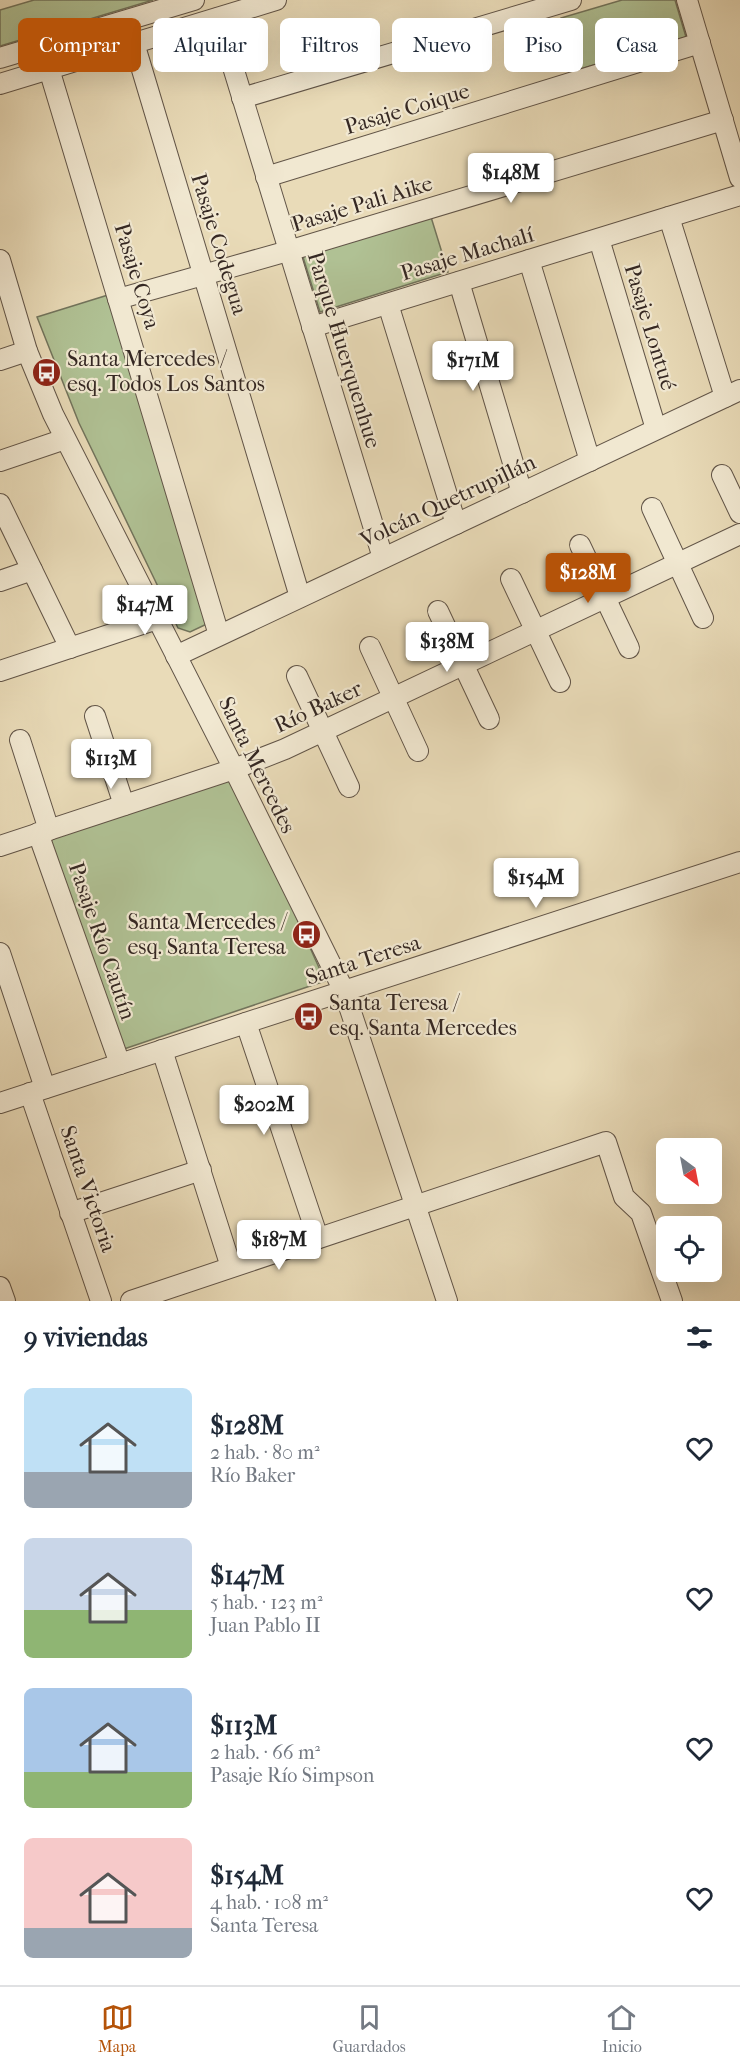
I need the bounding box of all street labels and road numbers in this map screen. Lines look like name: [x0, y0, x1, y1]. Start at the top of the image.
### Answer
street label: Pasaje Coique: [341, 78, 473, 140]
street label: Pasaje Codegua: [185, 170, 253, 319]
street label: Pasaje Pali Aike: [288, 170, 436, 238]
street label: Pasaje Coya: [109, 220, 166, 333]
street label: Pasaje Machalí: [397, 221, 537, 287]
street label: Parque Huerquenhue: [302, 249, 386, 452]
street label: Pasaje Lontué: [618, 261, 682, 393]
street label: Volcán Quetrupillán: [355, 449, 540, 554]
street label: Río Baker: [270, 675, 367, 739]
street label: Santa Mercedes: [213, 693, 301, 837]
street label: Pasaje Río Cautín: [63, 859, 141, 1024]
street label: Santa Teresa: [302, 929, 424, 991]
street label: Santa Victoria: [54, 1122, 122, 1256]

